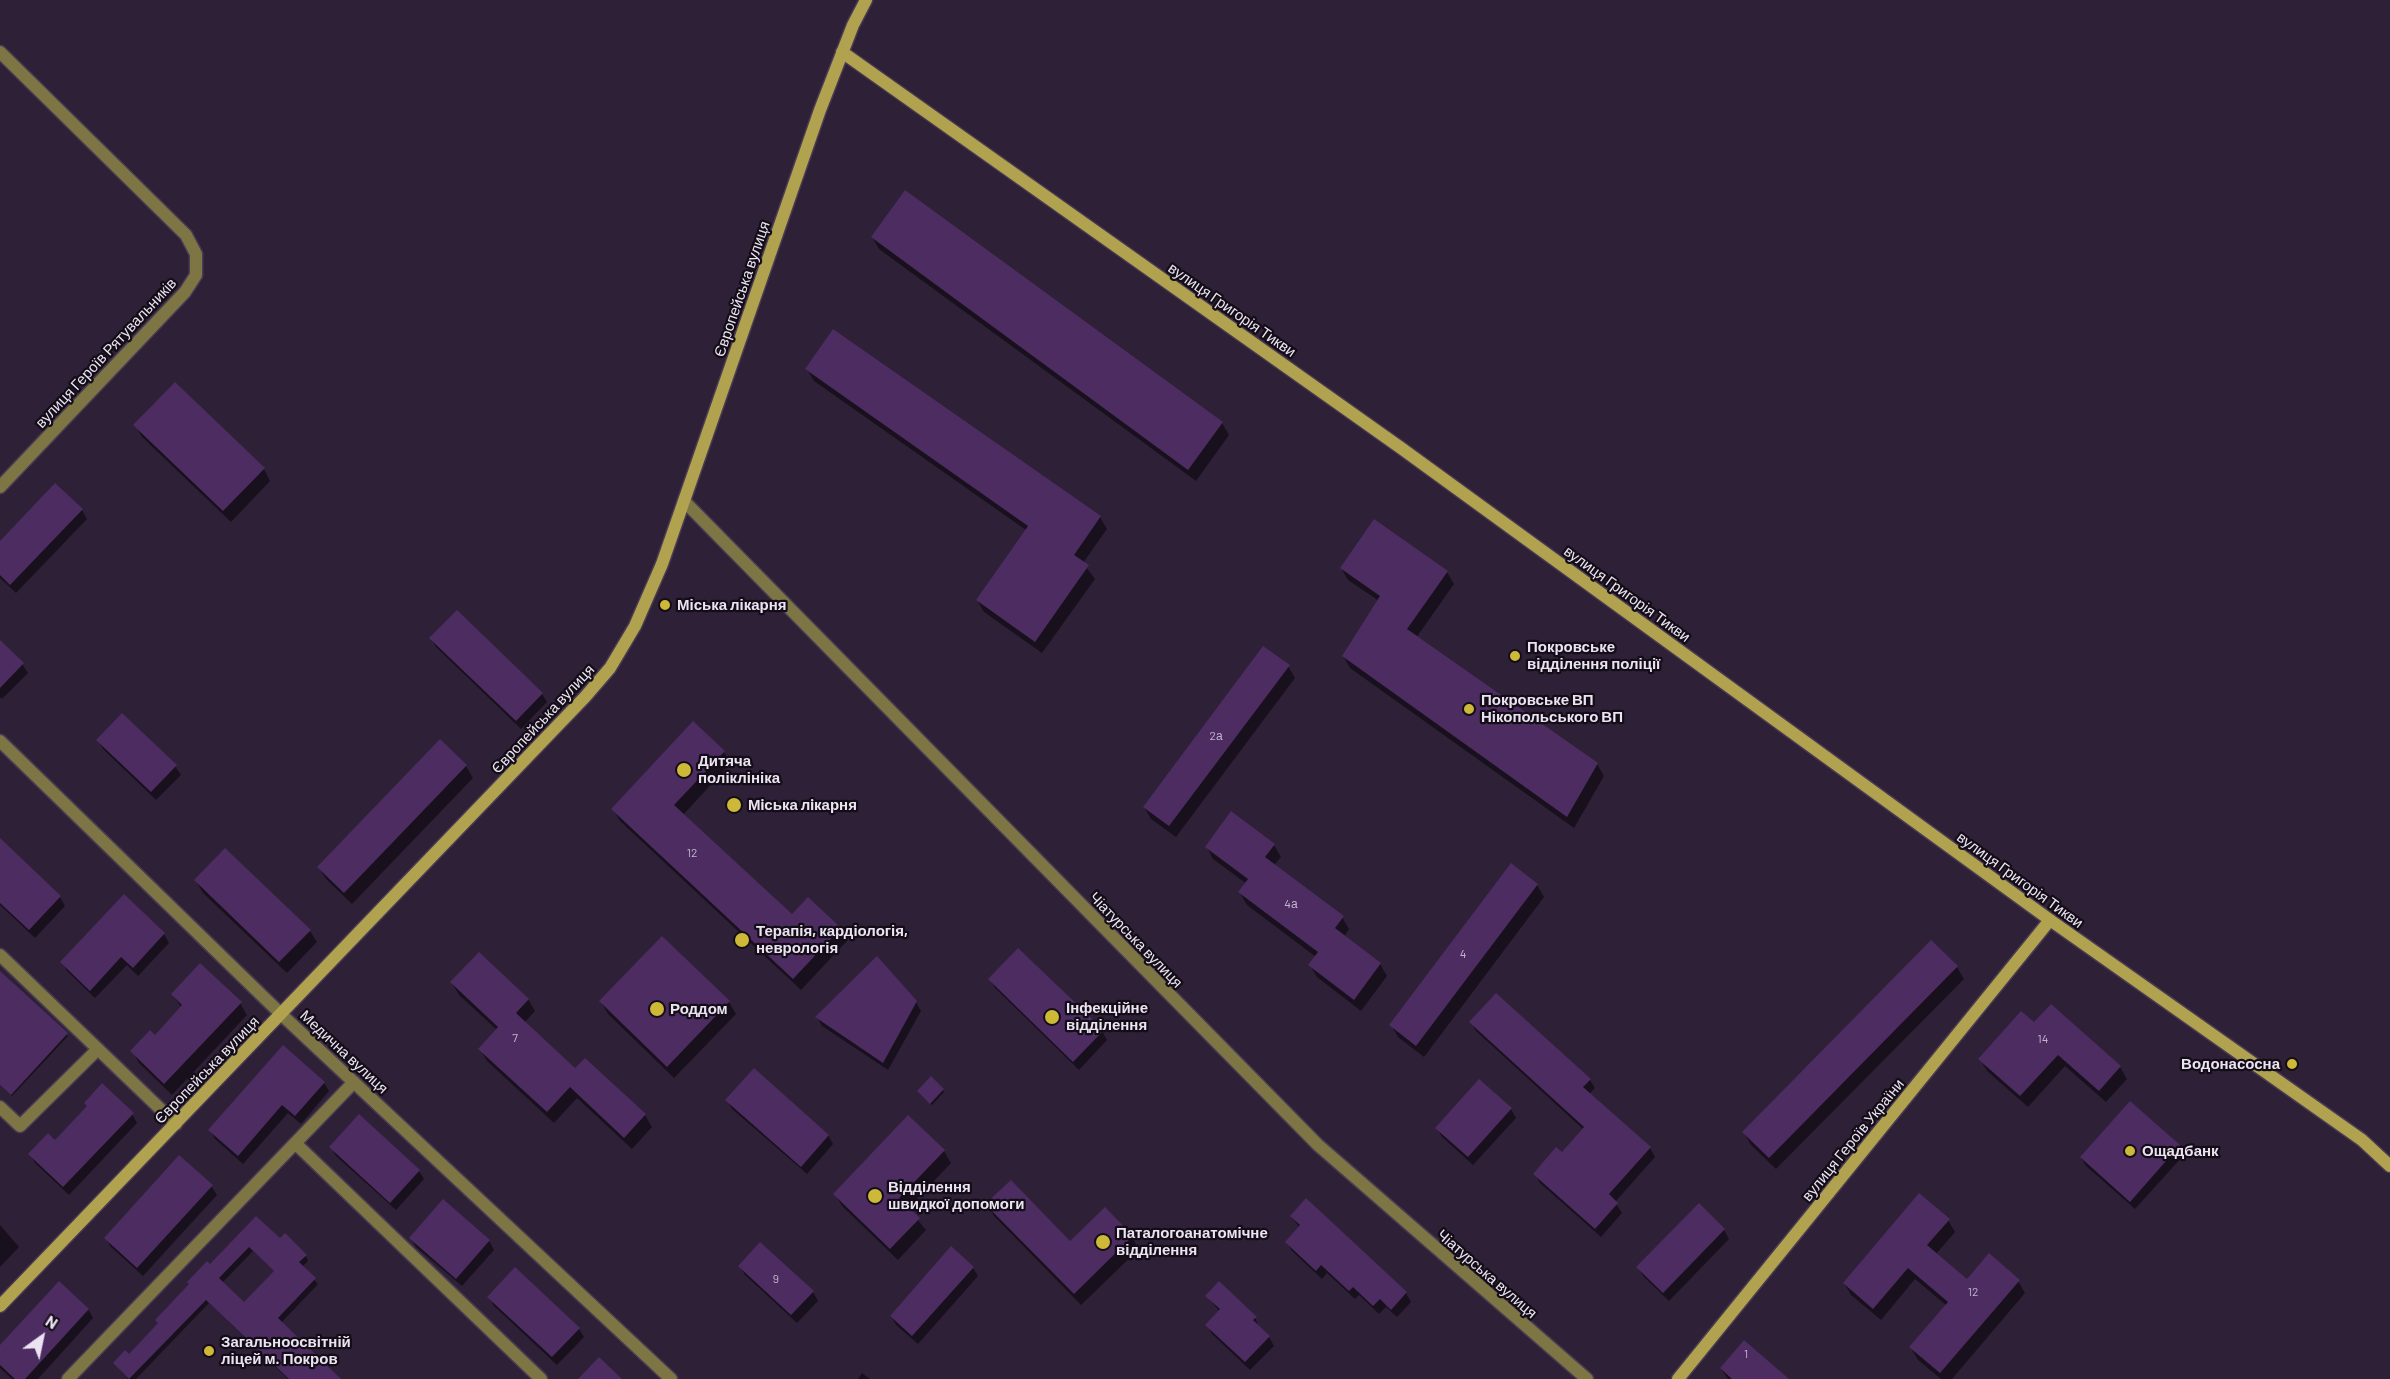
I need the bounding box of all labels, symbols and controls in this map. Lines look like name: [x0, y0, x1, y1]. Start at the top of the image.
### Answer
street label: Європейська вулиця: [710, 219, 774, 359]
street label: вулиця Григорія Тикви: [1165, 259, 1299, 361]
street label: вулиця Героїв Рятувальників: [32, 274, 180, 432]
street label: вулиця Григорія Тикви: [1560, 542, 1694, 646]
place label: Міська лікарня: [677, 596, 787, 614]
marker: Міська лікарня: [658, 598, 672, 612]
place label: Покровське відділення поліції: [1527, 638, 1660, 673]
marker: Покровське відділення поліції: [1508, 649, 1522, 663]
street label: Європейська вулиця: [488, 661, 598, 777]
place label: Покровське ВП Нікопольського ВП: [1481, 691, 1623, 726]
marker: Покровське ВП Нікопольського ВП: [1462, 702, 1476, 716]
house number: 2а: [1209, 729, 1223, 743]
place label: Дитяча поліклініка: [698, 752, 780, 787]
marker: Дитяча поліклініка: [675, 761, 693, 779]
marker: Мiська лiкарня: [725, 796, 743, 814]
place label: Мiська лiкарня: [748, 796, 857, 814]
street label: вулиця Григорія Тикви: [1953, 828, 2087, 932]
house number: 12: [687, 846, 697, 860]
street label: Чіатурська вулиця: [1086, 888, 1186, 992]
house number: 4а: [1284, 897, 1298, 911]
place label: Терапія, кардіологія, неврологія: [756, 922, 908, 957]
marker: Терапія, кардіологія, неврологія: [733, 931, 751, 949]
house number: 4: [1460, 947, 1466, 961]
place label: Інфекційне відділення: [1066, 999, 1148, 1034]
marker: Роддом: [648, 1000, 666, 1018]
place label: Роддом: [670, 1000, 728, 1018]
street label: Медична вулиця: [296, 1007, 392, 1097]
marker: Інфекційне відділення: [1043, 1008, 1061, 1026]
street label: Європейська вулиця: [151, 1013, 263, 1127]
house number: 7: [512, 1031, 518, 1045]
house number: 14: [2038, 1032, 2048, 1046]
place label: Водонасосна: [2181, 1055, 2280, 1073]
marker: Водонасосна: [2285, 1057, 2299, 1071]
street label: вулиця Героїв України: [1798, 1075, 1908, 1205]
place label: Ощадбанк: [2142, 1142, 2219, 1160]
marker: Ощадбанк: [2123, 1144, 2137, 1158]
place label: Відділення швидкої допомоги: [888, 1178, 1024, 1213]
marker: Відділення швидкої допомоги: [866, 1187, 884, 1205]
place label: Паталогоанатомічне відділення: [1116, 1224, 1268, 1259]
street label: Чіатурська вулиця: [1433, 1226, 1541, 1322]
marker: Паталогоанатомічне відділення: [1094, 1233, 1112, 1251]
house number: 9: [773, 1272, 779, 1286]
house number: 12: [1968, 1285, 1978, 1299]
north arrow: [12, 1307, 72, 1367]
text: N: [42, 1311, 62, 1332]
place label: Загальноосвітній ліцей м. Покров: [221, 1333, 351, 1368]
marker: Загальноосвітній ліцей м. Покров: [202, 1344, 216, 1358]
house number: 1: [1744, 1347, 1748, 1361]

